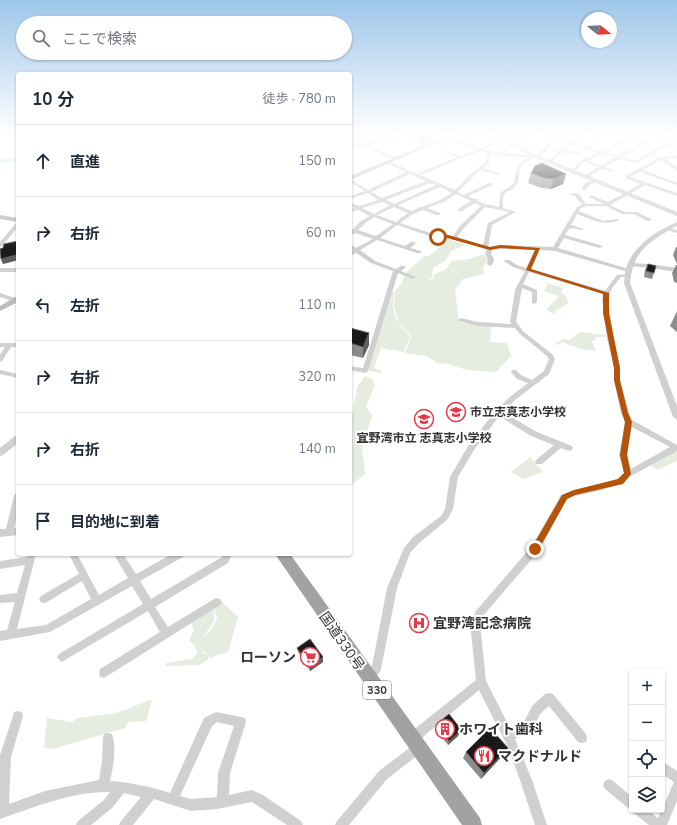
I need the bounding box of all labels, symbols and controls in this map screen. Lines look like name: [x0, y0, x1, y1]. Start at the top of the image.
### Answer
north arrow: [581, 12, 617, 48]
search box: [16, 16, 352, 60]
icon: search: [30, 27, 52, 49]
text: ここで検索: [62, 29, 137, 49]
text: 10 分: [32, 88, 74, 111]
text: 徒歩 · 780 m: [262, 90, 336, 108]
icon: ahead: [32, 150, 54, 172]
text: 直進: [70, 152, 100, 172]
text: 150 m: [298, 152, 336, 170]
icon: right: [32, 222, 54, 244]
text: 右折: [70, 224, 100, 244]
text: 60 m: [306, 224, 336, 242]
route start: [429, 228, 447, 246]
icon: left: [32, 294, 54, 316]
text: 左折: [70, 296, 100, 316]
text: 110 m: [298, 296, 336, 314]
icon: right: [32, 366, 54, 388]
text: 右折: [70, 368, 100, 388]
text: 320 m: [298, 368, 336, 386]
school or university icon: 市立志真志小学校: [445, 401, 467, 423]
place label: 市立志真志小学校: [470, 404, 566, 420]
school or university icon: 宜野湾市立 志真志小学校: [413, 408, 435, 430]
place label: 宜野湾市立 志真志小学校: [356, 430, 492, 446]
icon: right: [32, 438, 54, 460]
text: 右折: [70, 440, 100, 460]
text: 140 m: [298, 440, 336, 458]
icon: arrive: [32, 510, 54, 532]
text: 目的地に到着: [70, 512, 160, 532]
route end: [526, 540, 544, 558]
street label: 国道330号: [315, 608, 369, 674]
hospital icon: 宜野湾記念病院: [408, 612, 430, 634]
place label: 宜野湾記念病院: [433, 614, 531, 633]
supermarket icon: ローソン: [299, 646, 321, 668]
place label: ローソン: [240, 648, 296, 667]
map controls: [629, 669, 665, 813]
button: +: [629, 669, 665, 705]
road number: 330: [363, 681, 391, 699]
button: −: [629, 705, 665, 741]
building icon: ホワイト歯科: [434, 718, 456, 740]
place label: ホワイト歯科: [459, 720, 543, 739]
button: locate: [629, 741, 665, 777]
restaurant icon: マクドナルド: [473, 745, 495, 767]
place label: マクドナルド: [498, 747, 582, 766]
button: layers: [629, 777, 665, 813]

